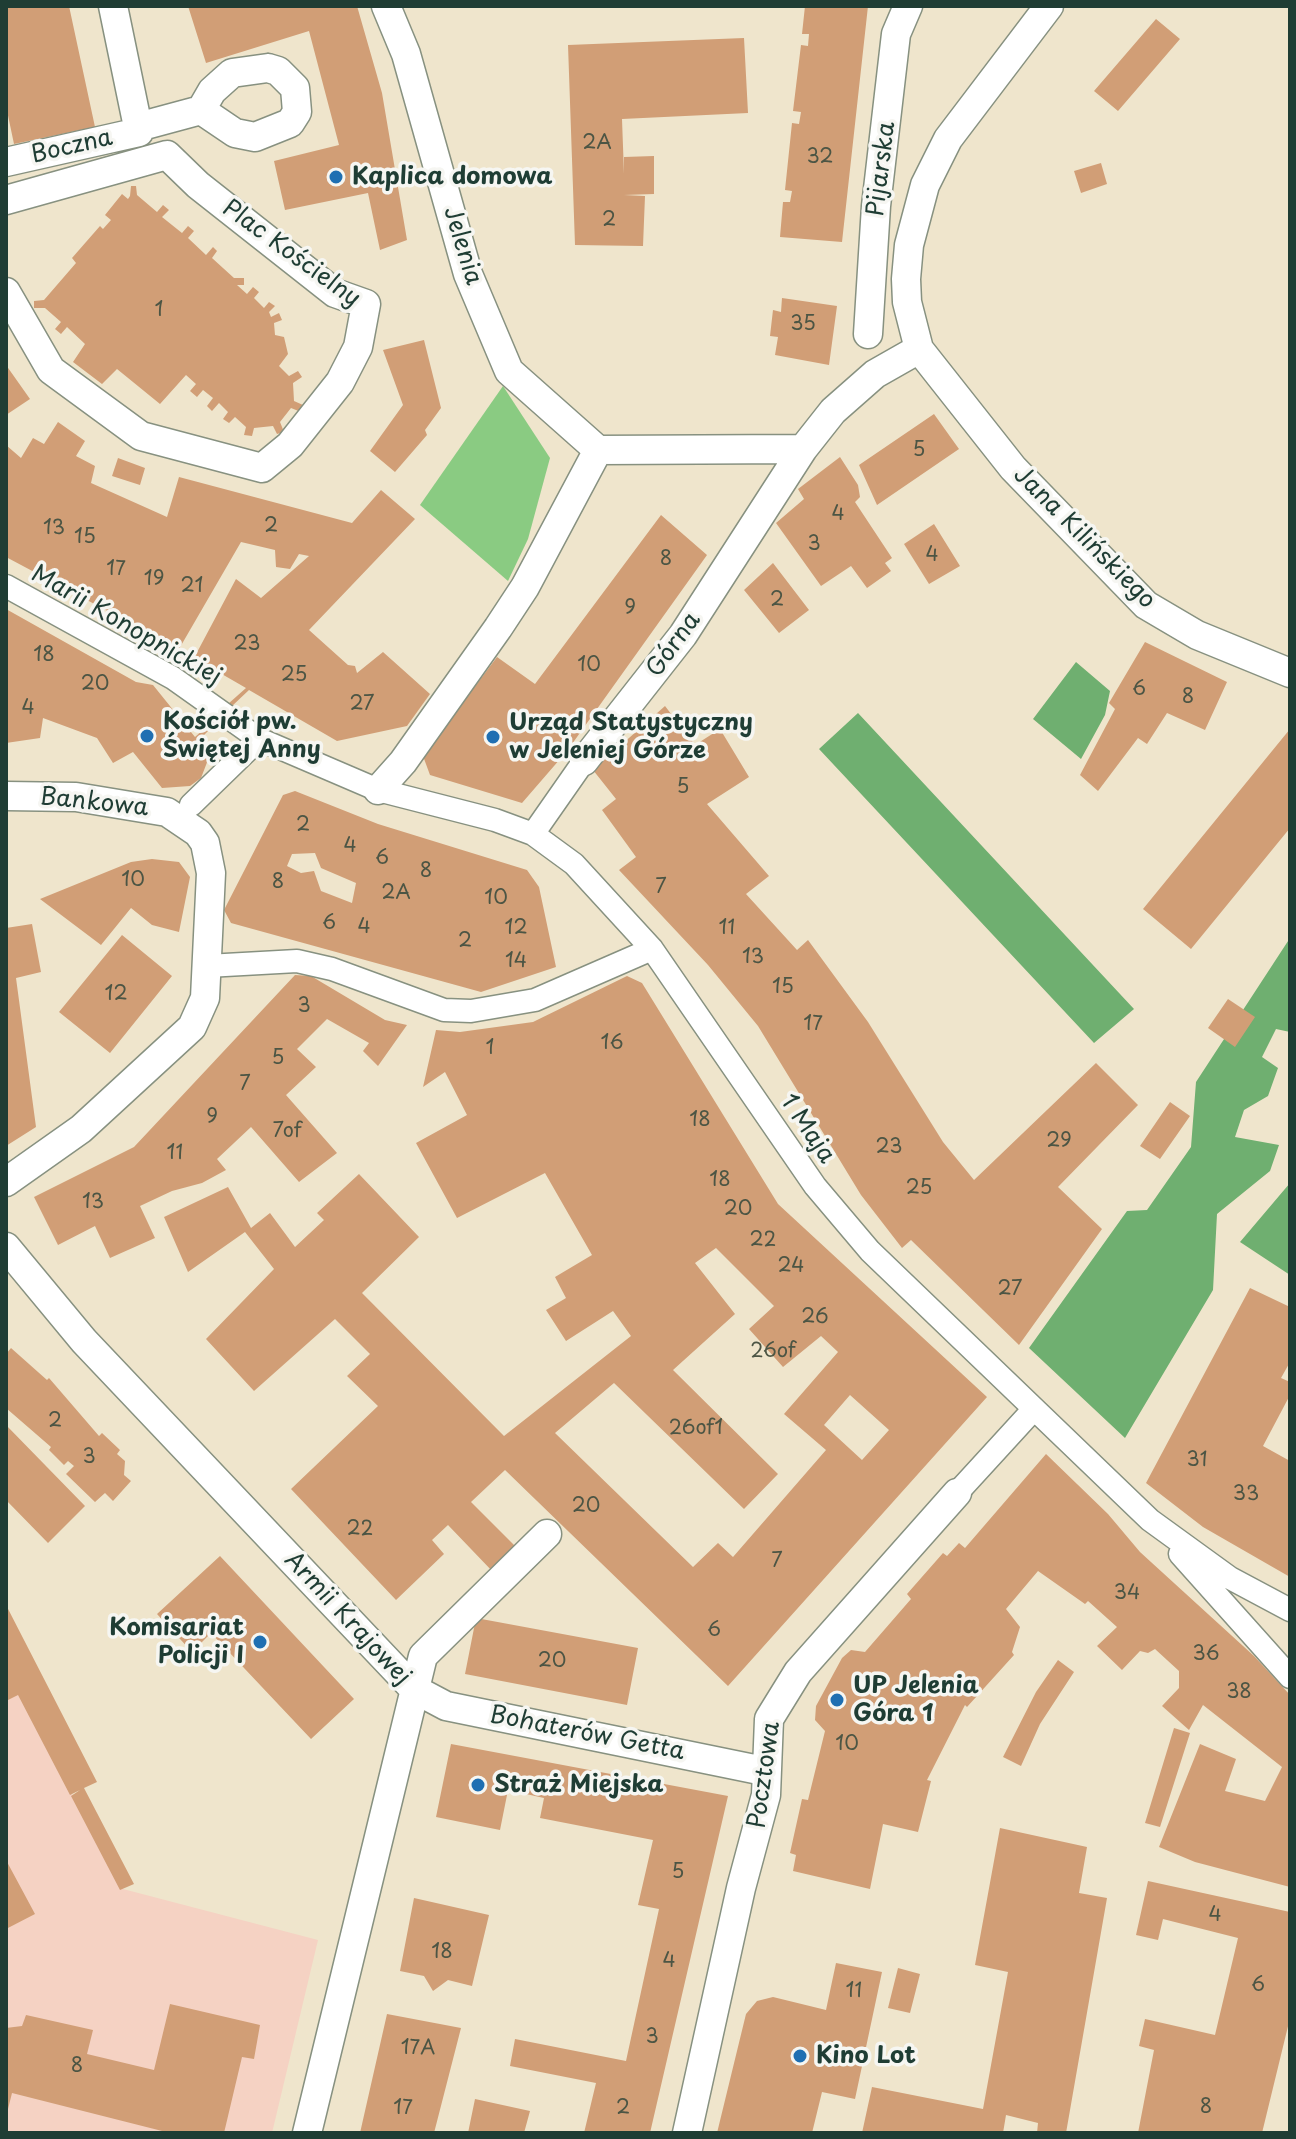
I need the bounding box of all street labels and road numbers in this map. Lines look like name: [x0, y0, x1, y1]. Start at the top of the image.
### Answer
street label: Pijarska: [862, 120, 902, 218]
street label: Boczna: [29, 124, 115, 170]
street label: Plac Kościelny: [216, 194, 366, 314]
street label: Jelenia: [436, 203, 488, 289]
street label: Jana Kilińskiego: [1007, 461, 1161, 615]
street label: Marii Konopnickiej: [26, 560, 226, 692]
street label: Górna: [641, 607, 707, 683]
street label: Bankowa: [38, 783, 150, 823]
street label: 1 Maja: [773, 1089, 841, 1169]
street label: Armii Krajowej: [278, 1546, 416, 1692]
street label: Bohaterów Getta: [487, 1701, 687, 1767]
street label: Pocztowa: [743, 1720, 787, 1830]

